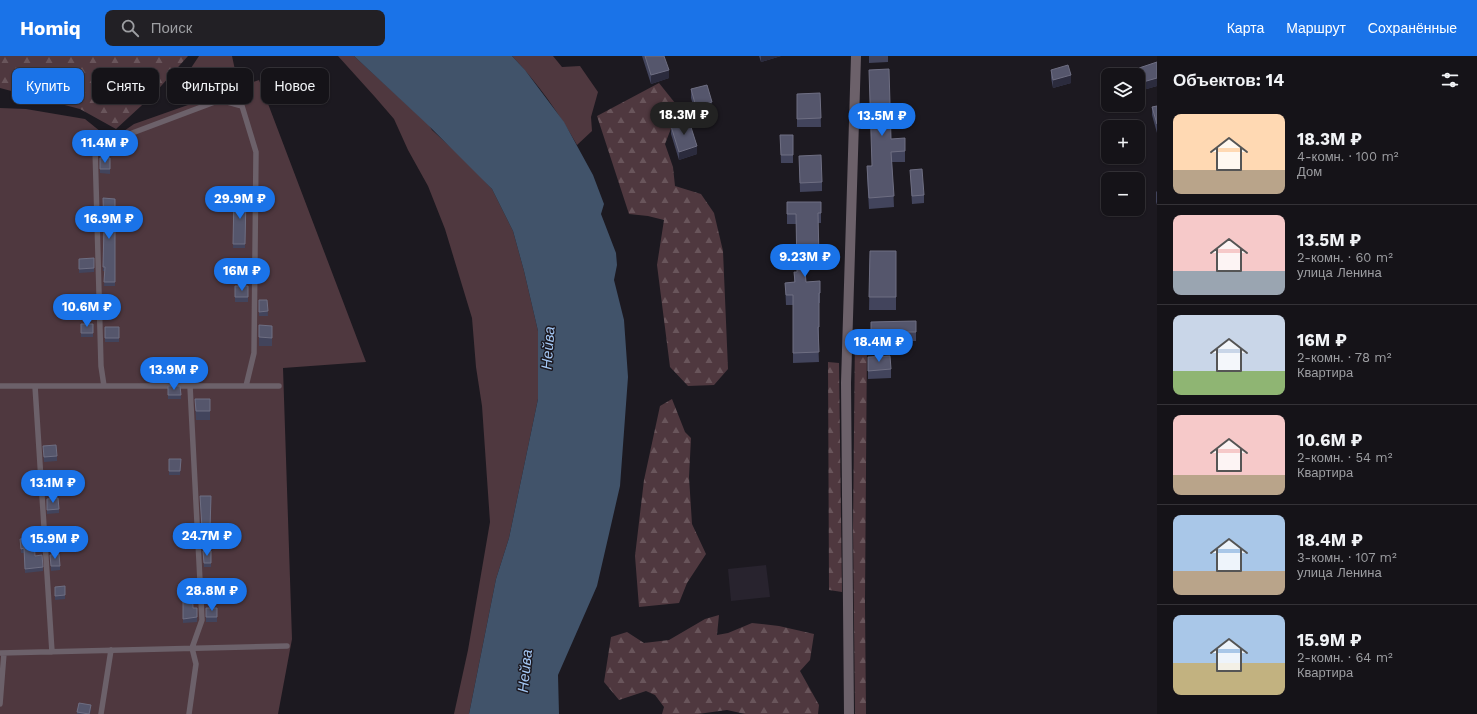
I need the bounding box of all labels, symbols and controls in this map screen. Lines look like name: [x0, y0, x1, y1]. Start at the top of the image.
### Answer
search box: [105, 10, 385, 46]
text: Homiq: [20, 17, 81, 40]
icon: search: [119, 17, 141, 39]
text: Поиск: [151, 19, 192, 37]
text: Карта: [1227, 20, 1264, 36]
text: Маршрут: [1286, 20, 1346, 36]
text: Сохранённые: [1368, 20, 1457, 36]
chip: Купить: [12, 68, 84, 104]
chip: Снять: [92, 68, 159, 104]
chip: Фильтры: [167, 68, 253, 104]
chip: Новое: [261, 68, 329, 104]
map controls: [1101, 68, 1145, 216]
button: layers: [1101, 68, 1145, 112]
icon: filters: [1439, 69, 1461, 91]
text: Объектов: 14: [1173, 70, 1284, 90]
pin: 18.3M ₽: [647, 102, 721, 136]
pin: 13.5M ₽: [845, 103, 919, 137]
text: 18.3M ₽: [659, 107, 709, 122]
text: 13.5M ₽: [857, 108, 907, 123]
button: +: [1101, 120, 1145, 164]
text: 18.3M ₽: [1297, 129, 1362, 149]
pin: 11.4M ₽: [68, 130, 142, 164]
icon: home: [1205, 130, 1253, 178]
text: 11.4M ₽: [81, 135, 129, 150]
text: 4-комн. · 100 m²: [1297, 149, 1399, 164]
text: Дом: [1297, 164, 1322, 179]
button: −: [1101, 172, 1145, 216]
pin: 29.9M ₽: [203, 186, 277, 220]
text: 29.9M ₽: [214, 191, 266, 206]
pin: 16.9M ₽: [72, 206, 146, 240]
text: 16.9M ₽: [84, 211, 134, 226]
text: 13.5M ₽: [1297, 230, 1361, 250]
icon: home: [1205, 231, 1253, 279]
pin: 9.23M ₽: [768, 244, 842, 278]
text: 9.23M ₽: [779, 249, 831, 264]
text: 2-комн. · 60 m²: [1297, 250, 1393, 265]
pin: 16M ₽: [214, 258, 270, 292]
text: 16M ₽: [223, 263, 261, 278]
text: улица Ленина: [1297, 265, 1382, 280]
pin: 10.6M ₽: [50, 294, 124, 328]
text: 10.6M ₽: [62, 299, 112, 314]
water label: Нейва: [538, 326, 558, 370]
pin: 18.4M ₽: [842, 329, 916, 363]
text: 16M ₽: [1297, 330, 1347, 350]
icon: home: [1205, 331, 1253, 379]
text: 18.4M ₽: [854, 334, 904, 349]
text: 2-комн. · 78 m²: [1297, 350, 1391, 365]
pin: 13.9M ₽: [137, 357, 211, 391]
text: 13.9M ₽: [149, 362, 199, 377]
text: Квартира: [1297, 365, 1353, 380]
text: 10.6M ₽: [1297, 430, 1362, 450]
icon: home: [1205, 431, 1253, 479]
text: 2-комн. · 54 m²: [1297, 450, 1392, 465]
text: Квартира: [1297, 465, 1353, 480]
pin: 13.1M ₽: [16, 470, 90, 504]
text: 13.1M ₽: [30, 475, 76, 490]
pin: 24.7M ₽: [170, 523, 244, 557]
pin: 15.9M ₽: [18, 526, 92, 560]
text: 24.7M ₽: [182, 528, 232, 543]
text: 18.4M ₽: [1297, 530, 1363, 550]
text: 15.9M ₽: [30, 531, 80, 546]
icon: home: [1205, 531, 1253, 579]
text: 3-комн. · 107 m²: [1297, 550, 1397, 565]
text: улица Ленина: [1297, 565, 1382, 580]
pin: 28.8M ₽: [175, 578, 249, 612]
text: 28.8M ₽: [186, 583, 238, 598]
text: 15.9M ₽: [1297, 630, 1362, 650]
icon: home: [1205, 631, 1253, 679]
water label: Нейва: [514, 648, 536, 694]
text: 2-комн. · 64 m²: [1297, 650, 1393, 665]
text: Квартира: [1297, 665, 1353, 680]

